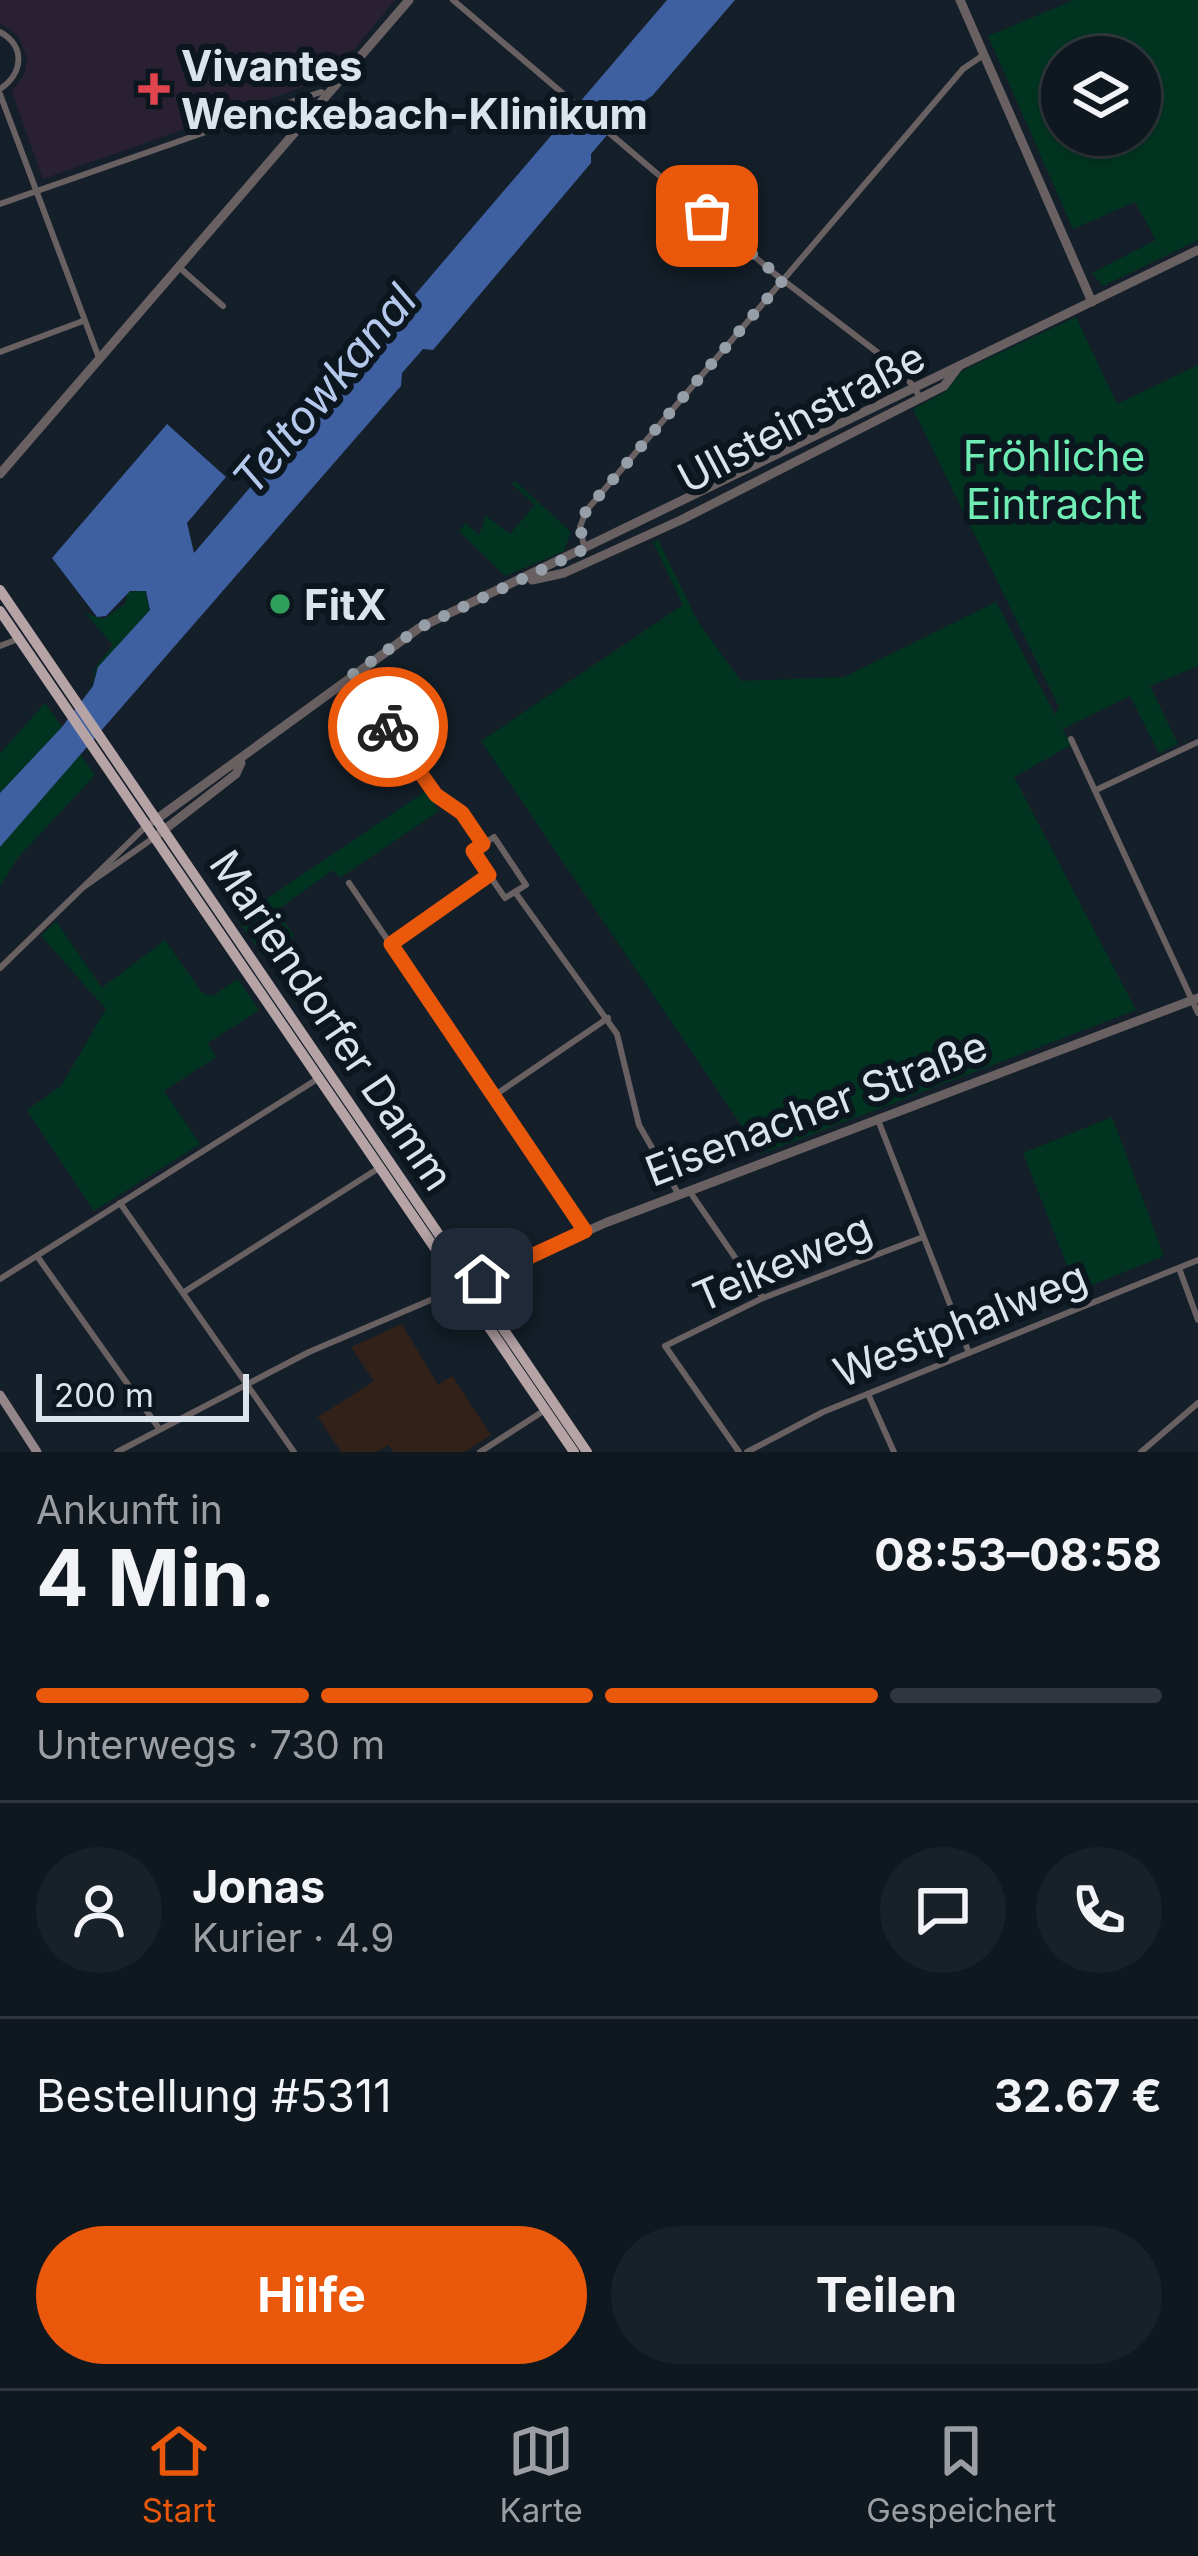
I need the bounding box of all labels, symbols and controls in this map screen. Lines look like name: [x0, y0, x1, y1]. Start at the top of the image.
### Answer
map controls: [1041, 36, 1161, 156]
button: layers: [1041, 36, 1161, 156]
place label: Vivantes Wenckebach-Klinikum: [181, 40, 648, 139]
marker: Vivantes Wenckebach-Klinikum: [138, 73, 170, 105]
pin: [656, 165, 758, 267]
icon: bag: [674, 183, 740, 249]
water label: Teltowkanal: [220, 273, 428, 505]
street label: Ullsteinstraße: [669, 331, 933, 503]
park label: Fröhliche Eintracht: [963, 430, 1145, 529]
place label: FitX: [304, 579, 386, 630]
marker: FitX: [267, 591, 293, 617]
courier: [328, 667, 448, 787]
icon: bike: [355, 694, 421, 760]
street label: Mariendorfer Damm: [199, 840, 465, 1200]
street label: Eisenacher Straße: [638, 1019, 994, 1197]
street label: Teikeweg: [685, 1202, 879, 1322]
pin: [431, 1228, 533, 1330]
icon: home: [449, 1246, 515, 1312]
street label: Westphalweg: [826, 1250, 1094, 1398]
scale bar: [36, 1368, 249, 1421]
text: 200 m: [54, 1375, 154, 1415]
text: Ankunft in: [36, 1486, 223, 1533]
text: 08:53–08:58: [874, 1527, 1162, 1582]
text: 4 Min.: [36, 1530, 276, 1625]
text: Unterwegs · 730 m: [36, 1721, 385, 1768]
button: person: [36, 1847, 162, 1973]
button: chat: [880, 1847, 1006, 1973]
button: phone: [1036, 1847, 1162, 1973]
text: Jonas: [192, 1859, 325, 1914]
text: Kurier · 4.9: [192, 1914, 394, 1961]
text: Bestellung #5311: [36, 2068, 391, 2123]
text: 32.67 €: [994, 2068, 1162, 2123]
button: Hilfe: [36, 2226, 587, 2364]
button: Teilen: [611, 2226, 1162, 2364]
tab: Start: [142, 2418, 216, 2530]
tab: Karte: [499, 2418, 583, 2530]
tab: Gespeichert: [866, 2418, 1056, 2530]

